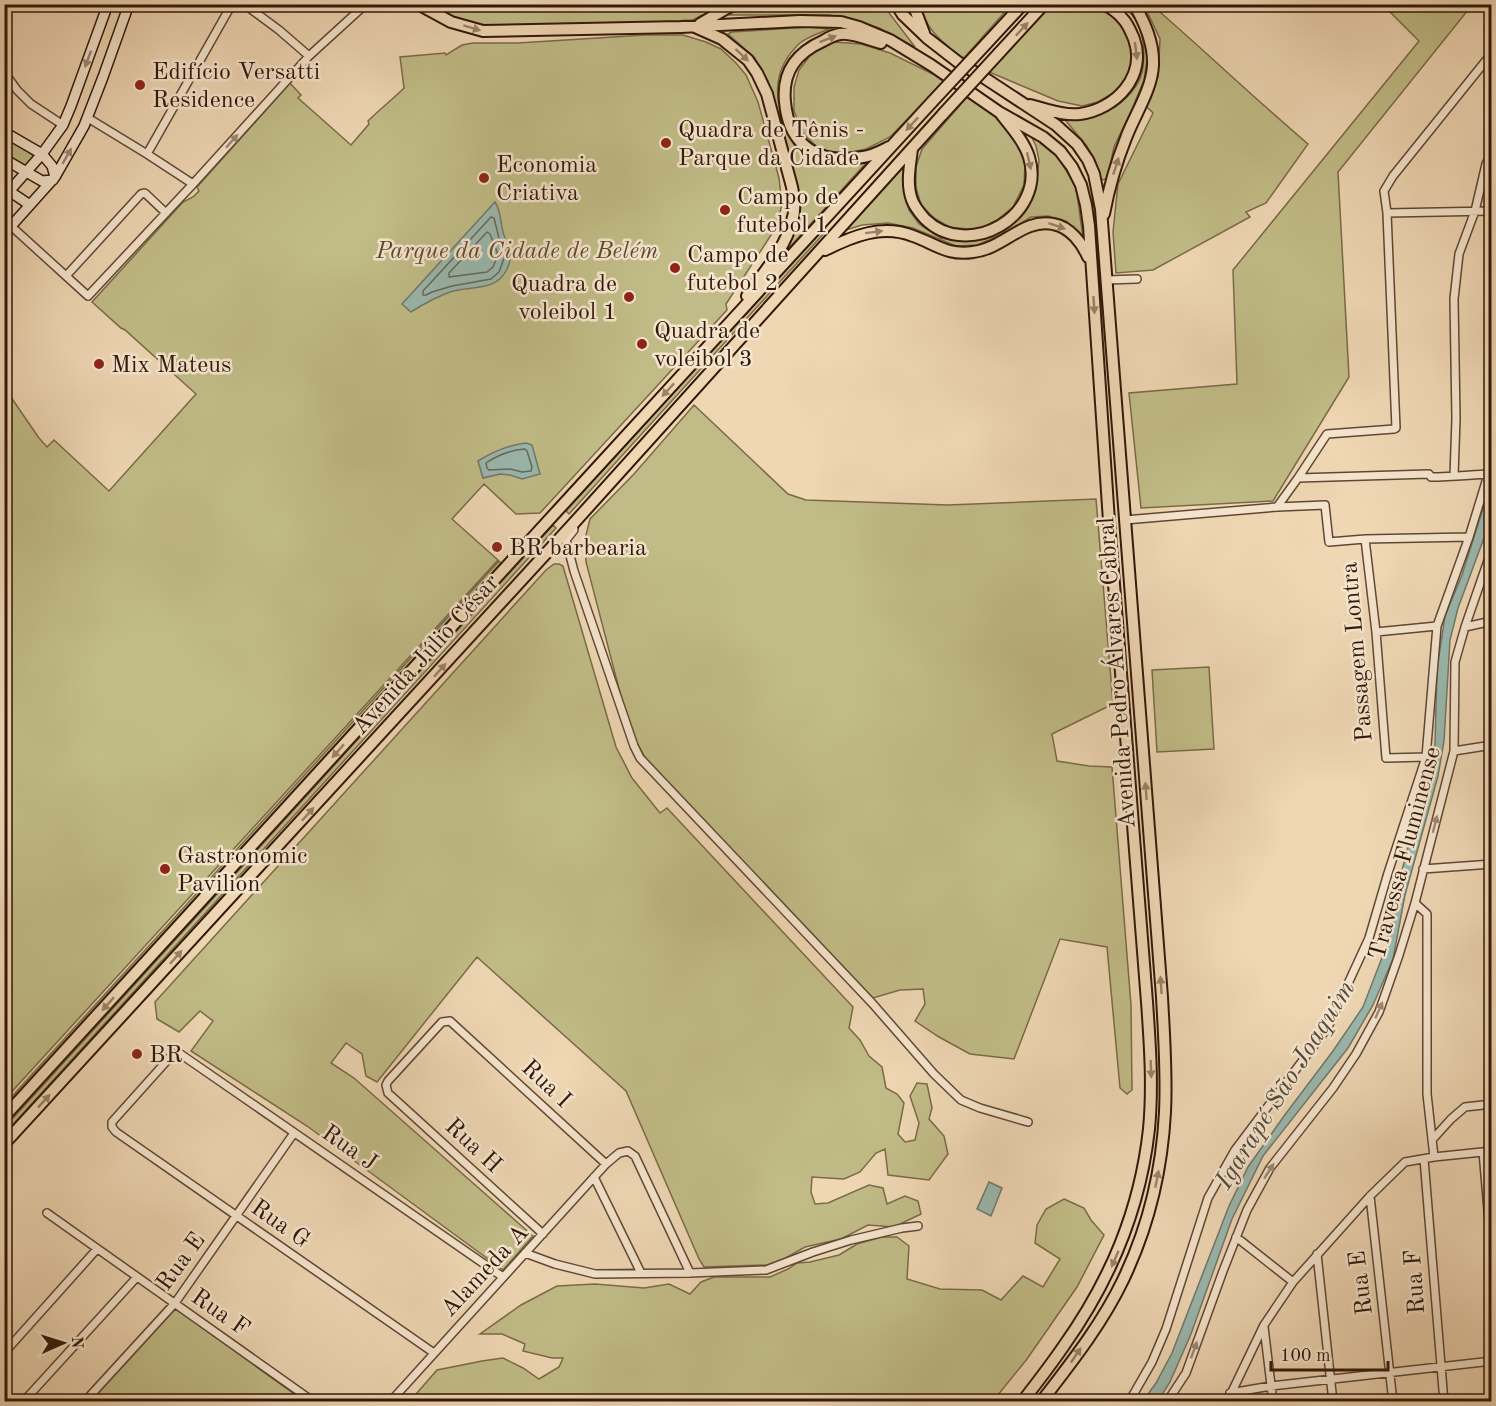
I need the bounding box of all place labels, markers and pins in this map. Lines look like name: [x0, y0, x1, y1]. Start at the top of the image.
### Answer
place label: Edifício Versatti Residence: [152, 61, 320, 113]
marker: Edifício Versatti Residence: [133, 78, 147, 92]
place label: Quadra de Tênis - Parque da Cidade: [678, 119, 864, 171]
marker: Quadra de Tênis - Parque da Cidade: [659, 136, 673, 150]
place label: Economia Criativa: [496, 154, 597, 206]
marker: Economia Criativa: [477, 171, 491, 185]
place label: Campo de futebol 1: [737, 186, 839, 238]
marker: Campo de futebol 1: [718, 203, 732, 217]
place label: Campo de futebol 2: [687, 244, 789, 296]
marker: Campo de futebol 2: [668, 261, 682, 275]
place label: Quadra de voleibol 1: [511, 273, 617, 325]
marker: Quadra de voleibol 1: [622, 290, 636, 304]
place label: Quadra de voleibol 3: [654, 320, 760, 372]
marker: Quadra de voleibol 3: [635, 337, 649, 351]
place label: Mix Mateus: [111, 354, 231, 378]
marker: Mix Mateus: [92, 357, 106, 371]
place label: BR barbearia: [509, 537, 647, 561]
marker: BR barbearia: [490, 540, 504, 554]
place label: Gastronomic Pavilion: [177, 845, 308, 897]
marker: Gastronomic Pavilion: [158, 862, 172, 876]
place label: BR: [149, 1044, 183, 1068]
marker: BR: [130, 1047, 144, 1061]

